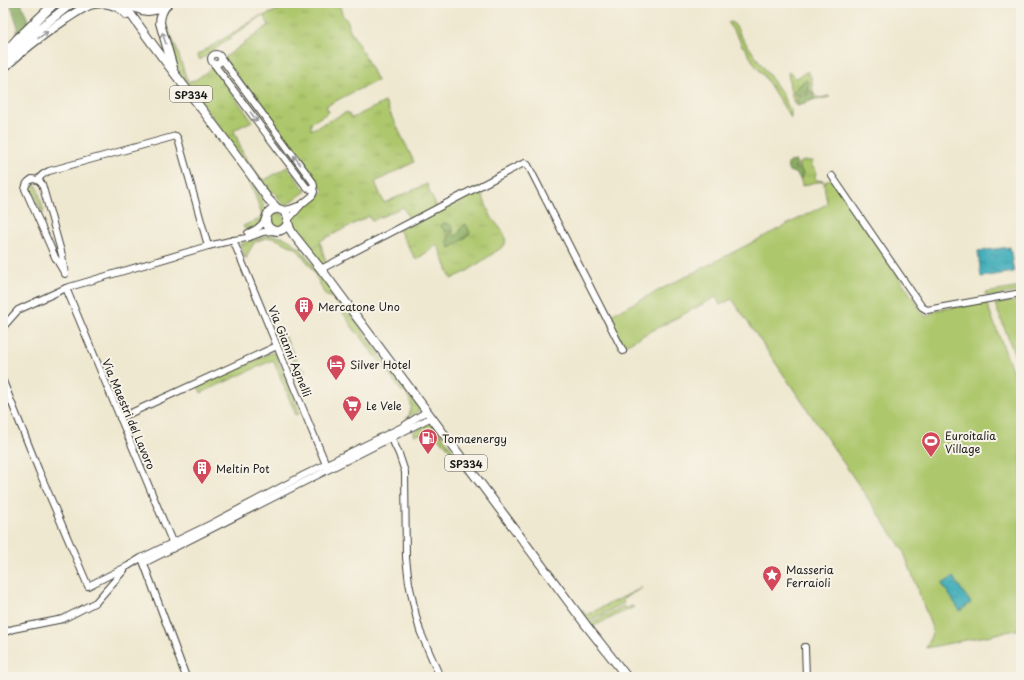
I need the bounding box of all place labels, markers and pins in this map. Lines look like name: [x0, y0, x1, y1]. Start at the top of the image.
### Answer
building icon: Mercatone Uno: [293, 295, 315, 323]
place label: Mercatone Uno: [318, 298, 400, 315]
hotel icon: Silver Hotel: [325, 353, 347, 381]
place label: Silver Hotel: [350, 356, 411, 373]
supermarket icon: Le Vele: [341, 394, 363, 422]
place label: Le Vele: [366, 397, 402, 414]
fuel station icon: Tomaenergy: [417, 427, 439, 455]
place label: Euroitalia Village: [945, 427, 996, 457]
place label: Tomaenergy: [442, 430, 507, 447]
sports icon: Euroitalia Village: [920, 430, 942, 458]
building icon: Meltin Pot: [191, 457, 213, 485]
place label: Meltin Pot: [216, 460, 270, 477]
place label: Masseria Ferraioli: [786, 561, 834, 591]
place icon: Masseria Ferraioli: [761, 564, 783, 592]

